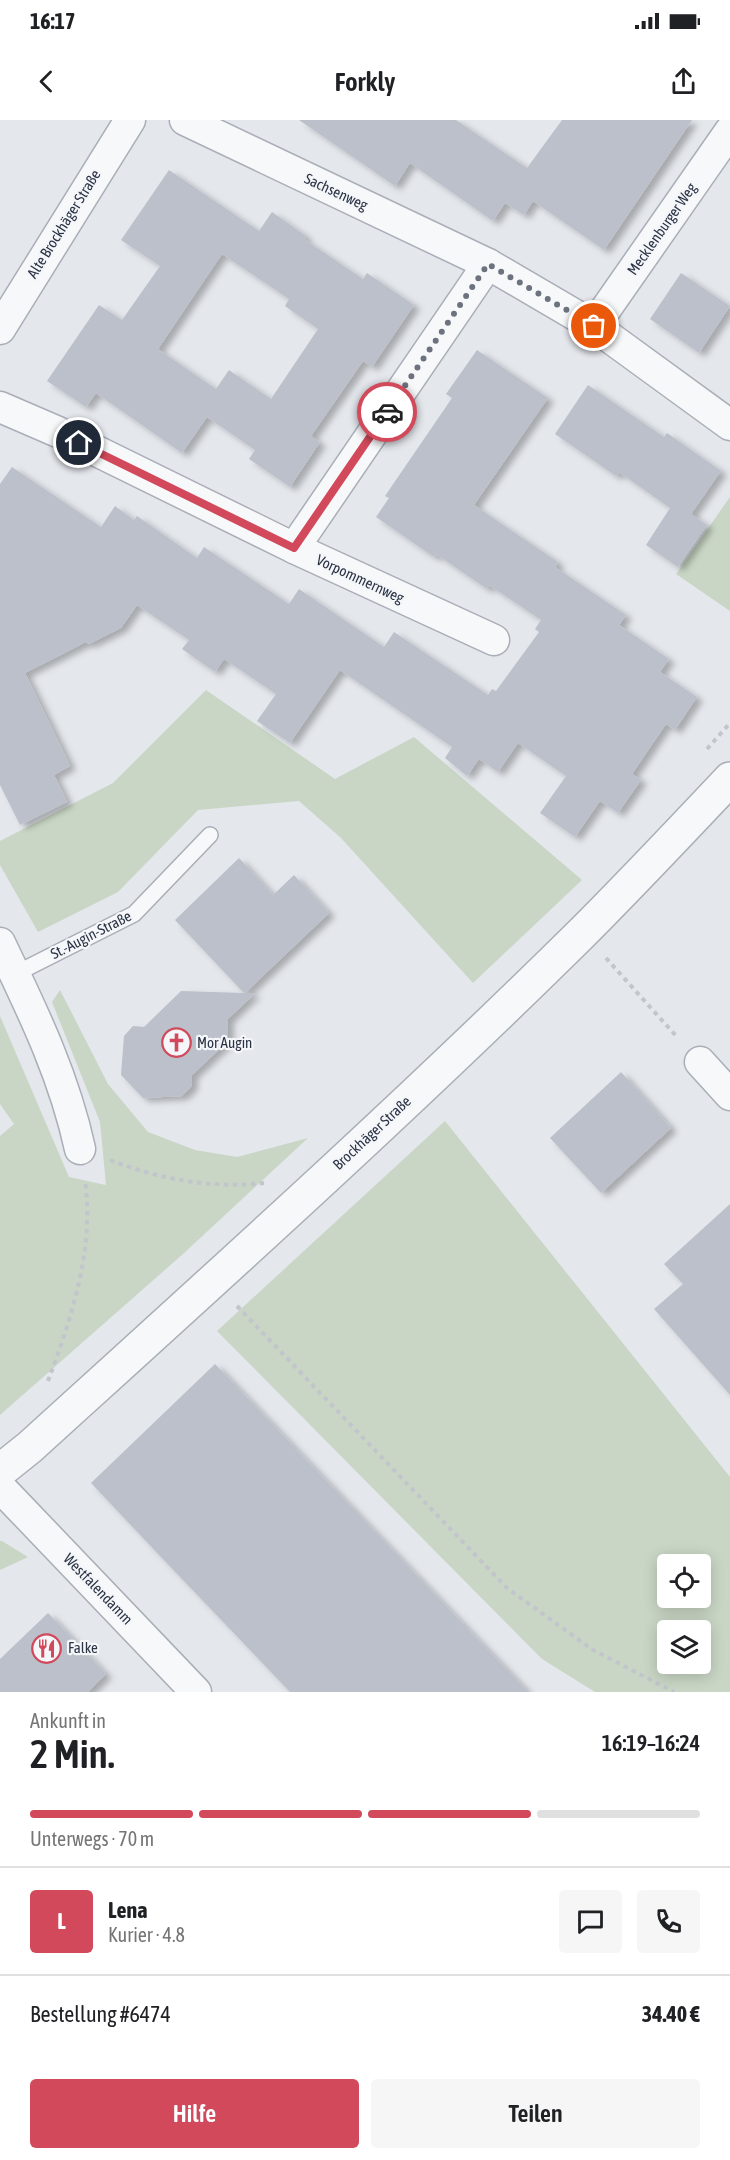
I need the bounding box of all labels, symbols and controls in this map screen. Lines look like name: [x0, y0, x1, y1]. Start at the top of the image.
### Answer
text: 16:17: [30, 8, 75, 34]
icon: back: [30, 65, 63, 98]
icon: share: [667, 65, 700, 98]
text: Forkly: [335, 66, 395, 97]
street label: Alte Brockhäger Straße: [23, 166, 104, 281]
street label: Sachsenweg: [302, 170, 371, 214]
street label: Mecklenburger Weg: [624, 179, 700, 278]
pin: [568, 300, 619, 351]
icon: bag: [577, 309, 610, 342]
courier: [357, 382, 417, 442]
icon: car: [371, 396, 404, 429]
pin: [53, 417, 104, 468]
icon: home: [62, 426, 95, 459]
street label: Vorpommernweg: [314, 551, 407, 606]
street label: St.-Augin-Straße: [48, 907, 134, 962]
church icon: Mor Augin: [160, 1027, 192, 1059]
place label: Mor Augin: [197, 1034, 252, 1051]
street label: Brockhäger Straße: [329, 1092, 414, 1173]
street label: Westfalendamm: [60, 1550, 136, 1627]
map controls: [657, 1554, 711, 1674]
button: locate: [657, 1554, 711, 1608]
button: layers: [657, 1620, 711, 1674]
restaurant icon: Falke: [31, 1632, 63, 1664]
place label: Falke: [68, 1639, 98, 1656]
text: Ankunft in: [30, 1709, 106, 1732]
text: 16:19–16:24: [602, 1730, 700, 1756]
text: 2 Min.: [30, 1732, 115, 1776]
text: Unterwegs · 70 m: [30, 1827, 154, 1850]
button: chat: [559, 1890, 622, 1953]
button: phone: [637, 1890, 700, 1953]
text: Lena: [108, 1897, 147, 1923]
text: L: [57, 1908, 66, 1934]
text: Kurier · 4.8: [108, 1923, 185, 1946]
text: Bestellung #6474: [30, 2001, 171, 2027]
text: 34.40 €: [642, 2001, 700, 2027]
button: Hilfe: [30, 2079, 359, 2148]
button: Teilen: [371, 2079, 700, 2148]

